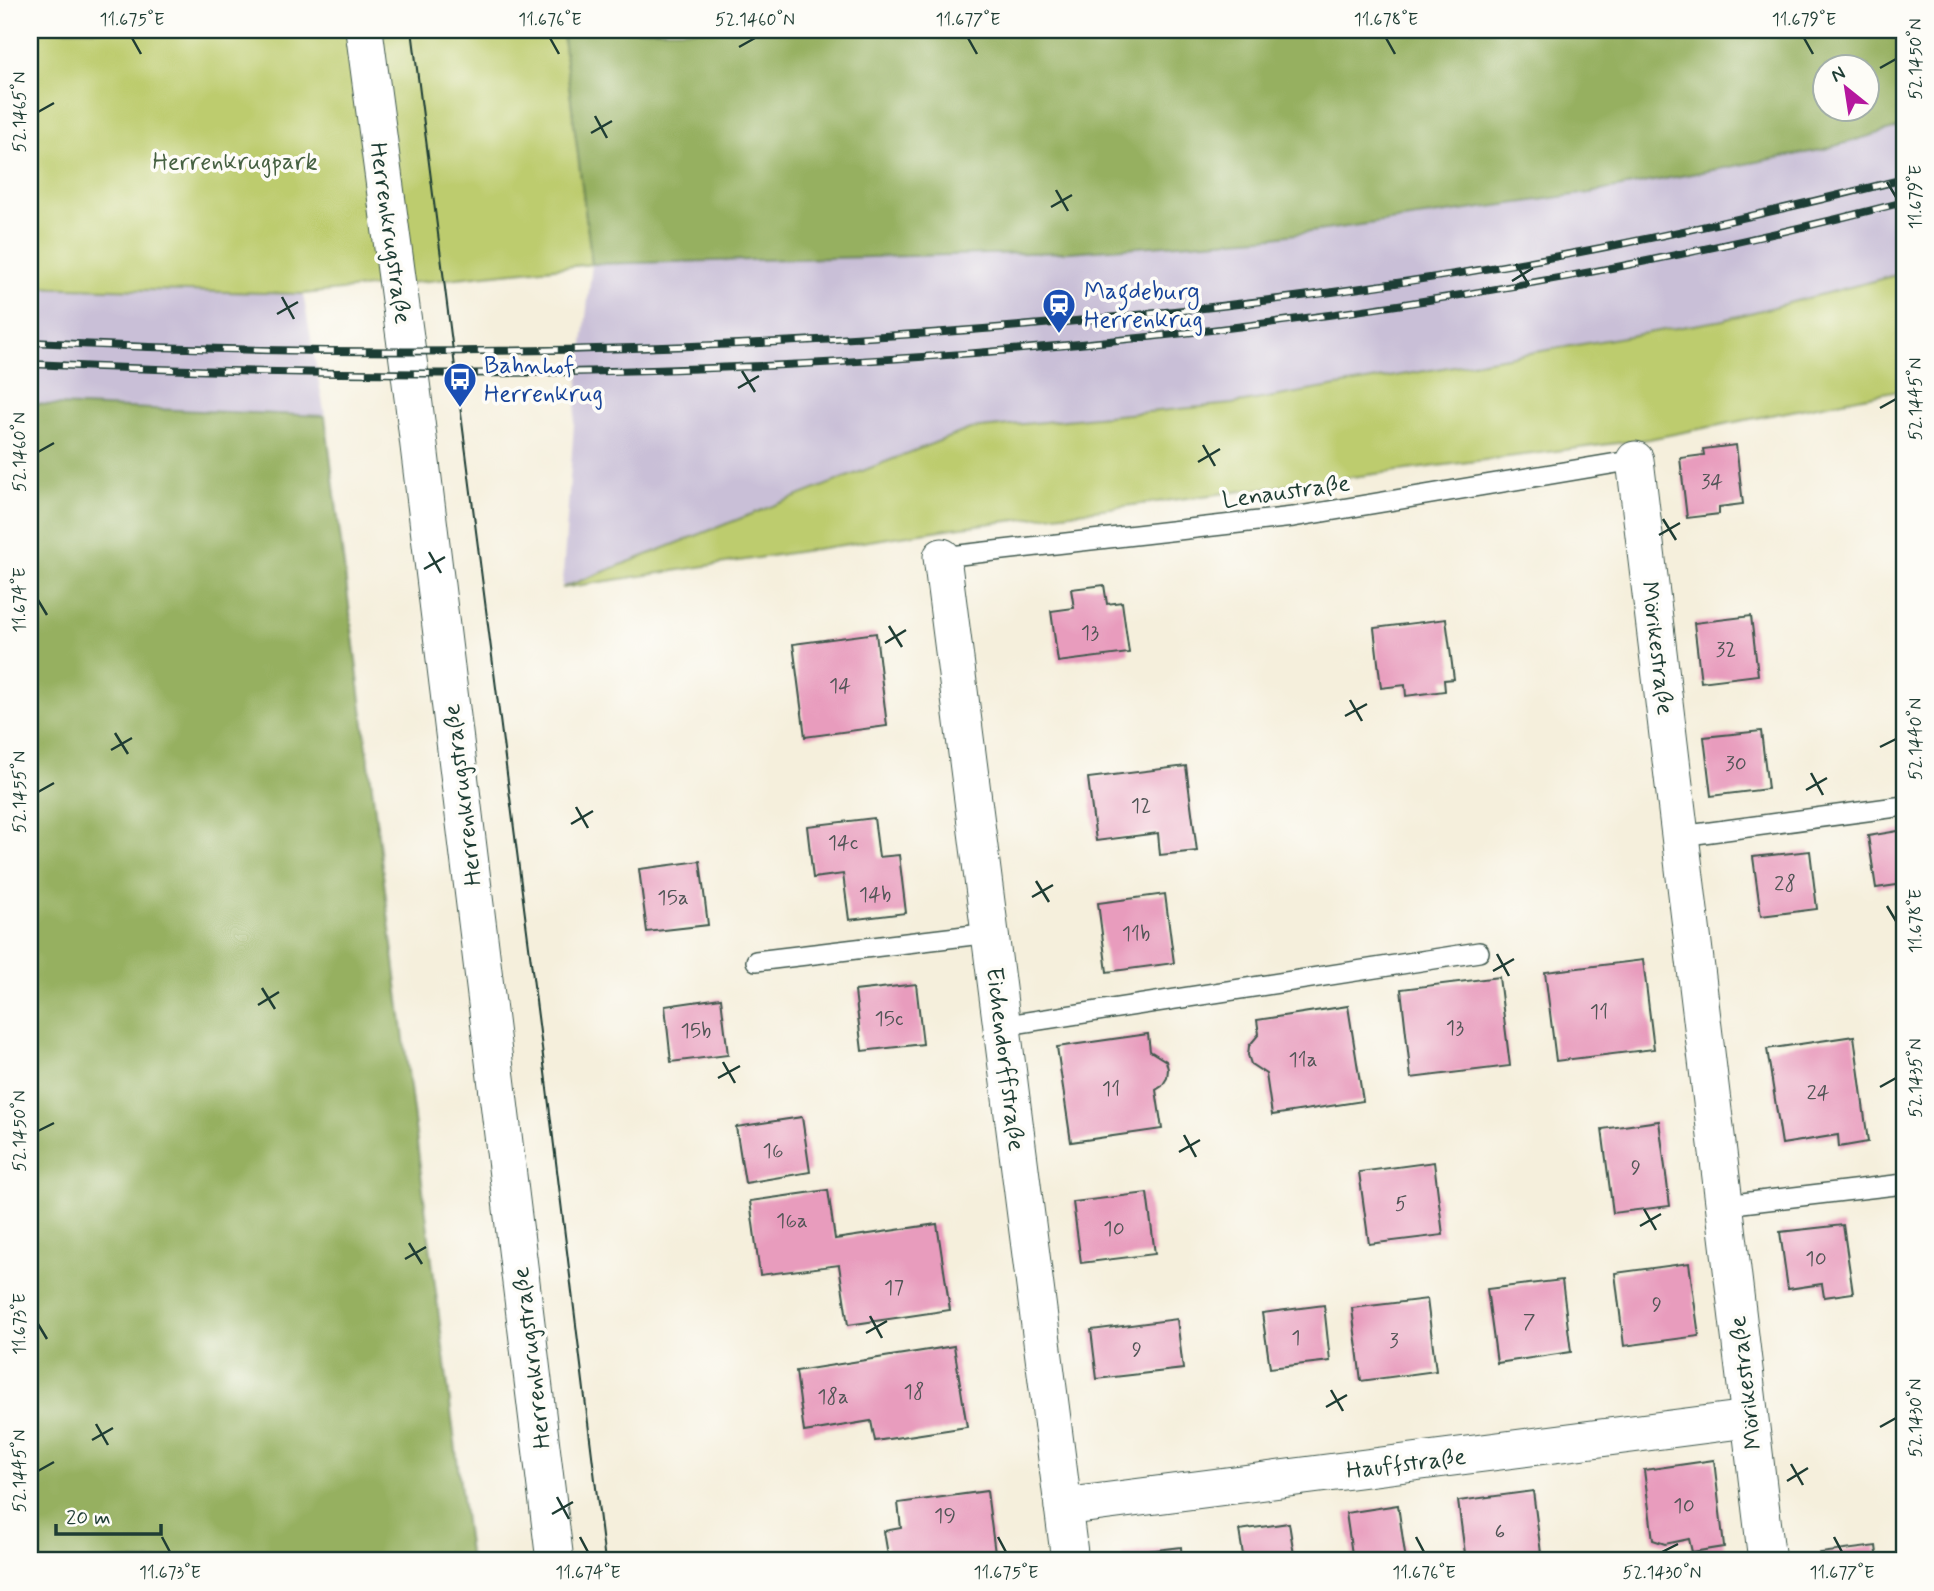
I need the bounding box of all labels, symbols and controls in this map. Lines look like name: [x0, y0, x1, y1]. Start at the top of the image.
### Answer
text: 11.675°E: [100, 8, 164, 32]
text: 11.676°E: [518, 8, 582, 32]
text: 52.1460°N: [715, 8, 795, 32]
text: 11.677°E: [936, 8, 1000, 32]
text: 11.678°E: [1354, 8, 1418, 32]
text: 11.679°E: [1772, 8, 1836, 32]
text: 52.1450°N: [1904, 18, 1928, 100]
north arrow: [1812, 52, 1882, 122]
text: N: [1827, 61, 1850, 89]
text: 52.1465°N: [8, 72, 32, 152]
street label: Herrenkrugstraße: [361, 140, 418, 326]
park label: Herrenkrugpark: [152, 147, 318, 178]
text: 11.679°E: [1904, 165, 1928, 229]
place label: Magdeburg Herrenkrug: [1084, 277, 1203, 336]
station icon: Magdeburg Herrenkrug: [1040, 286, 1078, 335]
place label: Bahnhof Herrenkrug: [484, 351, 603, 410]
text: 52.1445°N: [1904, 358, 1928, 440]
bus stop icon: Bahnhof Herrenkrug: [441, 360, 479, 409]
text: 52.1460°N: [8, 412, 32, 492]
street label: Lenaustraße: [1220, 468, 1352, 517]
house number: 34: [1701, 468, 1723, 496]
text: 11.674°E: [8, 567, 32, 633]
street label: Mörikestraße: [1633, 580, 1680, 717]
house number: 13: [1081, 619, 1099, 647]
house number: 32: [1716, 636, 1736, 664]
house number: 14: [829, 672, 851, 700]
text: 52.1440°N: [1904, 698, 1928, 780]
street label: Herrenkrugstraße: [437, 702, 490, 888]
house number: 30: [1725, 750, 1747, 778]
text: 52.1455°N: [8, 751, 32, 833]
house number: 12: [1131, 792, 1151, 820]
house number: 14c: [828, 829, 858, 857]
house number: 28: [1774, 870, 1796, 898]
house number: 14b: [859, 881, 891, 909]
house number: 15a: [657, 884, 689, 912]
text: 11.678°E: [1904, 889, 1928, 953]
house number: 11b: [1122, 920, 1150, 948]
street label: Eichendorffstraße: [978, 965, 1031, 1153]
house number: 11: [1590, 998, 1608, 1026]
house number: 15c: [874, 1005, 904, 1033]
house number: 13: [1446, 1014, 1464, 1042]
house number: 15b: [681, 1017, 711, 1045]
text: 52.1435°N: [1904, 1038, 1928, 1118]
house number: 11a: [1288, 1046, 1318, 1074]
house number: 11: [1102, 1075, 1120, 1103]
house number: 24: [1806, 1079, 1830, 1107]
text: 52.1450°N: [8, 1090, 32, 1172]
house number: 16: [763, 1137, 784, 1165]
house number: 9: [1631, 1154, 1641, 1182]
house number: 5: [1395, 1190, 1407, 1218]
house number: 16a: [776, 1207, 808, 1235]
house number: 10: [1103, 1215, 1125, 1243]
house number: 10: [1805, 1245, 1827, 1273]
street label: Herrenkrugstraße: [506, 1265, 559, 1451]
house number: 17: [884, 1274, 904, 1302]
house number: 9: [1652, 1291, 1662, 1319]
text: 11.673°E: [8, 1293, 32, 1355]
house number: 7: [1523, 1308, 1536, 1336]
street label: Mörikestraße: [1723, 1314, 1770, 1451]
house number: 1: [1291, 1324, 1301, 1352]
house number: 3: [1389, 1327, 1399, 1355]
house number: 9: [1132, 1336, 1142, 1364]
house number: 18: [904, 1378, 924, 1406]
text: 52.1430°N: [1904, 1379, 1928, 1457]
house number: 18a: [817, 1383, 849, 1411]
text: 52.1445°N: [8, 1430, 32, 1512]
street label: Hauffstraße: [1345, 1442, 1468, 1487]
house number: 10: [1673, 1492, 1695, 1520]
scale bar: [56, 1493, 161, 1537]
house number: 19: [934, 1502, 956, 1530]
text: 20 m: [66, 1504, 111, 1532]
house number: 6: [1495, 1518, 1505, 1546]
text: 11.673°E: [139, 1561, 201, 1585]
text: 11.674°E: [555, 1561, 621, 1585]
text: 11.675°E: [974, 1561, 1038, 1585]
text: 11.676°E: [1392, 1561, 1456, 1585]
text: 52.1430°N: [1623, 1561, 1701, 1585]
text: 11.677°E: [1810, 1561, 1874, 1585]

